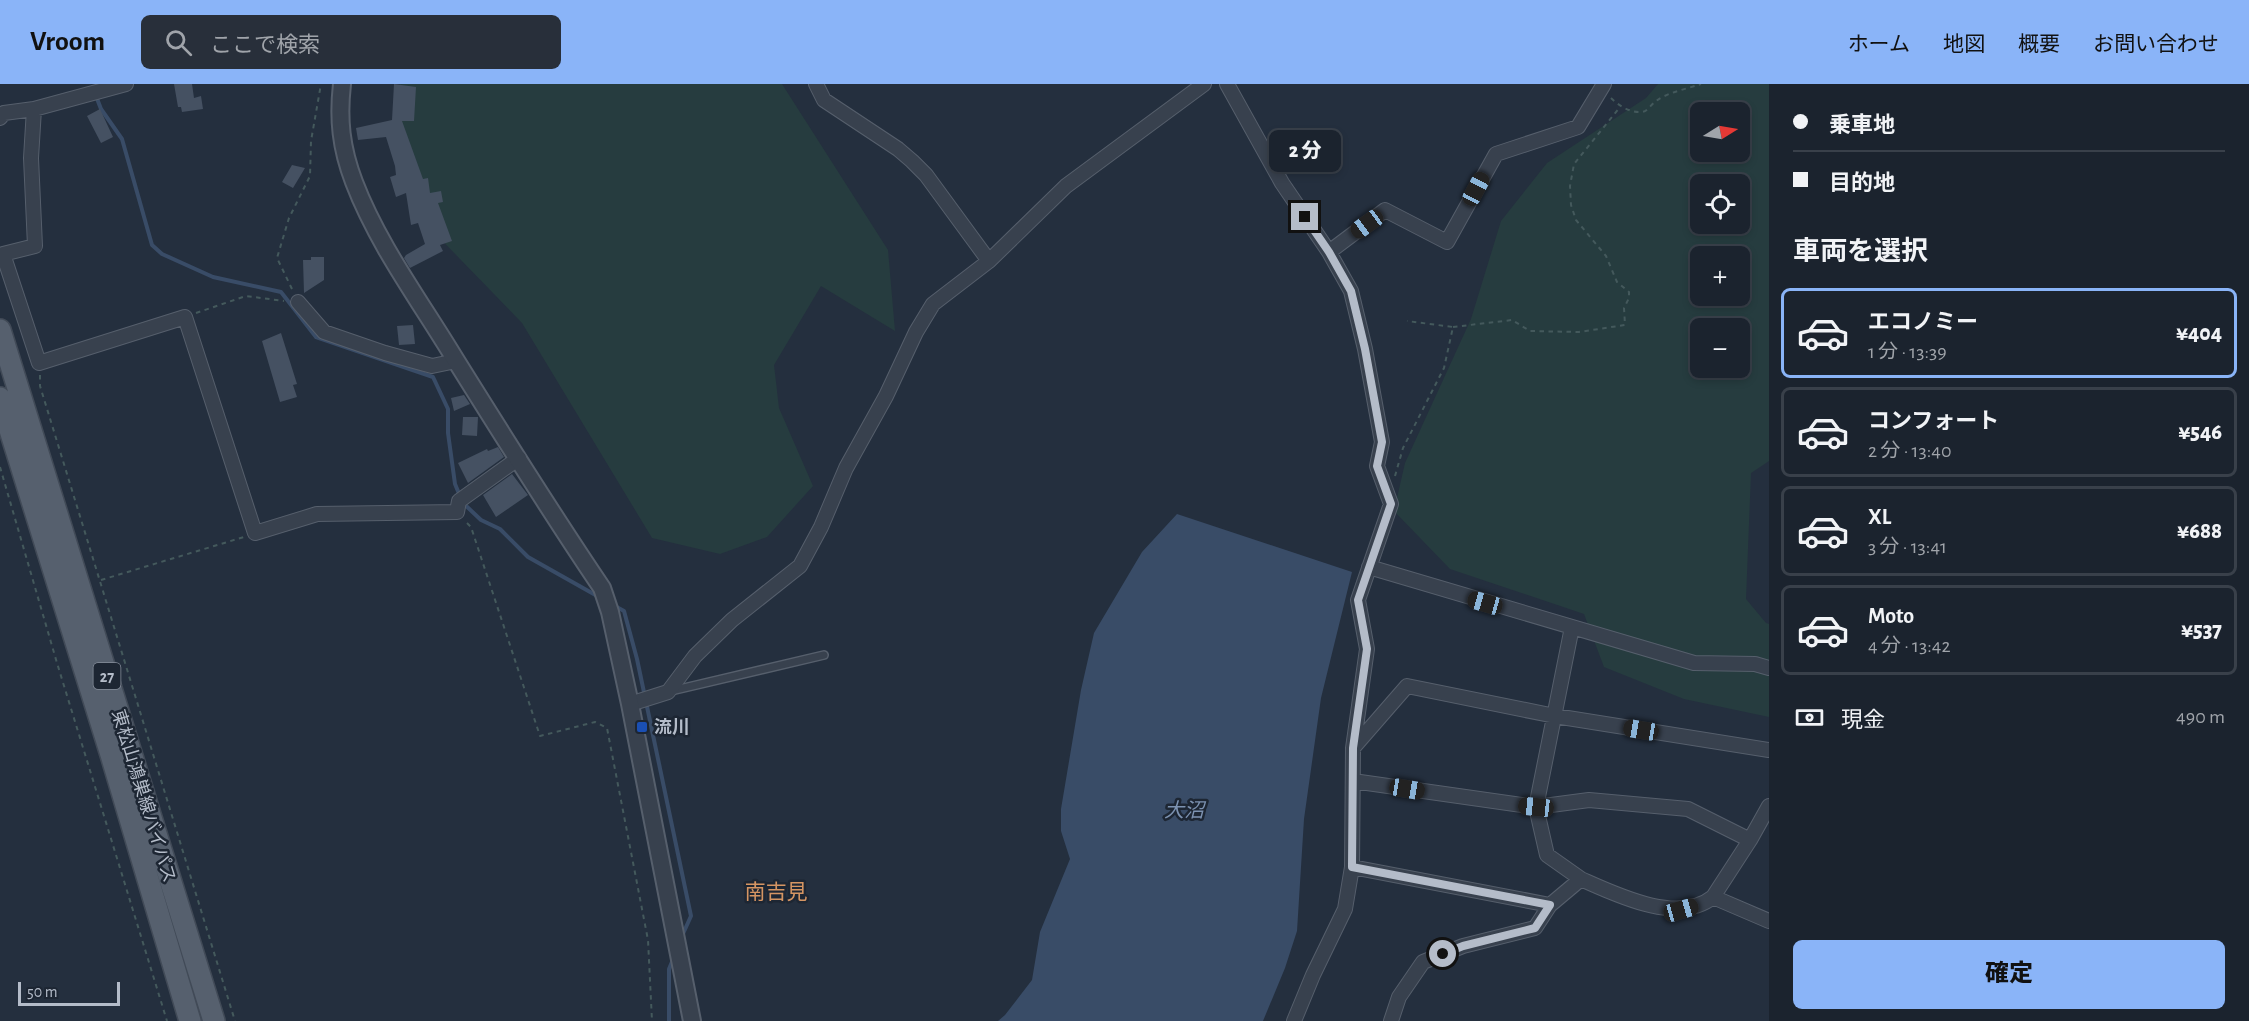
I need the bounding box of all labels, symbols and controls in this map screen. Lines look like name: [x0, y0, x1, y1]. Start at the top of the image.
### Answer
search box: [141, 15, 561, 69]
icon: search: [162, 26, 195, 59]
text: Vroom: [30, 28, 105, 56]
text: ここで検索: [210, 34, 320, 56]
text: ホーム: [1848, 34, 1910, 55]
text: 地図: [1943, 34, 1985, 55]
text: 概要: [2018, 34, 2060, 55]
text: お問い合わせ: [2093, 34, 2219, 55]
north arrow: [1690, 102, 1750, 162]
map controls: [1690, 102, 1750, 378]
text: 乗車地: [1829, 114, 1895, 136]
callout: 2 分: [1269, 130, 1341, 172]
text: 2 分: [1289, 141, 1321, 161]
car: [1460, 169, 1492, 209]
text: 目的地: [1829, 172, 1895, 194]
button: locate: [1690, 174, 1750, 234]
route end: [1291, 203, 1318, 230]
car: [1347, 206, 1387, 242]
text: 車両を選択: [1793, 238, 1928, 265]
button: +: [1690, 246, 1750, 306]
icon: car: [1796, 306, 1850, 360]
text: エコノミー: [1868, 311, 1978, 333]
button: −: [1690, 318, 1750, 378]
text: ¥404: [2176, 322, 2222, 344]
text: 1 分 · 13:39: [1868, 342, 1947, 362]
icon: car: [1796, 405, 1850, 459]
text: コンフォート: [1868, 410, 1999, 432]
text: ¥546: [2178, 421, 2222, 443]
text: 2 分 · 13:40: [1868, 441, 1951, 461]
icon: car: [1796, 504, 1850, 558]
text: XL: [1868, 506, 1891, 528]
text: ¥688: [2177, 520, 2222, 542]
text: 3 分 · 13:41: [1868, 537, 1947, 557]
car: [1465, 589, 1505, 617]
icon: car: [1796, 603, 1850, 657]
text: Moto: [1868, 605, 1914, 627]
text: ¥537: [2181, 619, 2222, 641]
text: 4 分 · 13:42: [1868, 636, 1951, 656]
road number: 27: [94, 663, 120, 689]
icon: cash: [1793, 701, 1826, 734]
street label: 東松山鴻巣線バイパス: [108, 707, 180, 885]
text: 490 m: [2176, 707, 2225, 727]
text: 現金: [1841, 709, 1885, 731]
place label: 流川: [654, 717, 690, 737]
car: [1622, 718, 1660, 742]
marker: 流川: [635, 720, 649, 734]
car: [1388, 777, 1426, 801]
car: [1517, 796, 1555, 818]
water label: 大沼: [1164, 800, 1207, 821]
district label: 南吉見: [745, 881, 808, 903]
car: [1661, 896, 1701, 924]
route start: [1429, 940, 1456, 967]
button: 確定: [1793, 940, 2225, 1009]
scale bar: [18, 979, 120, 1006]
text: 50 m: [27, 984, 58, 1000]

